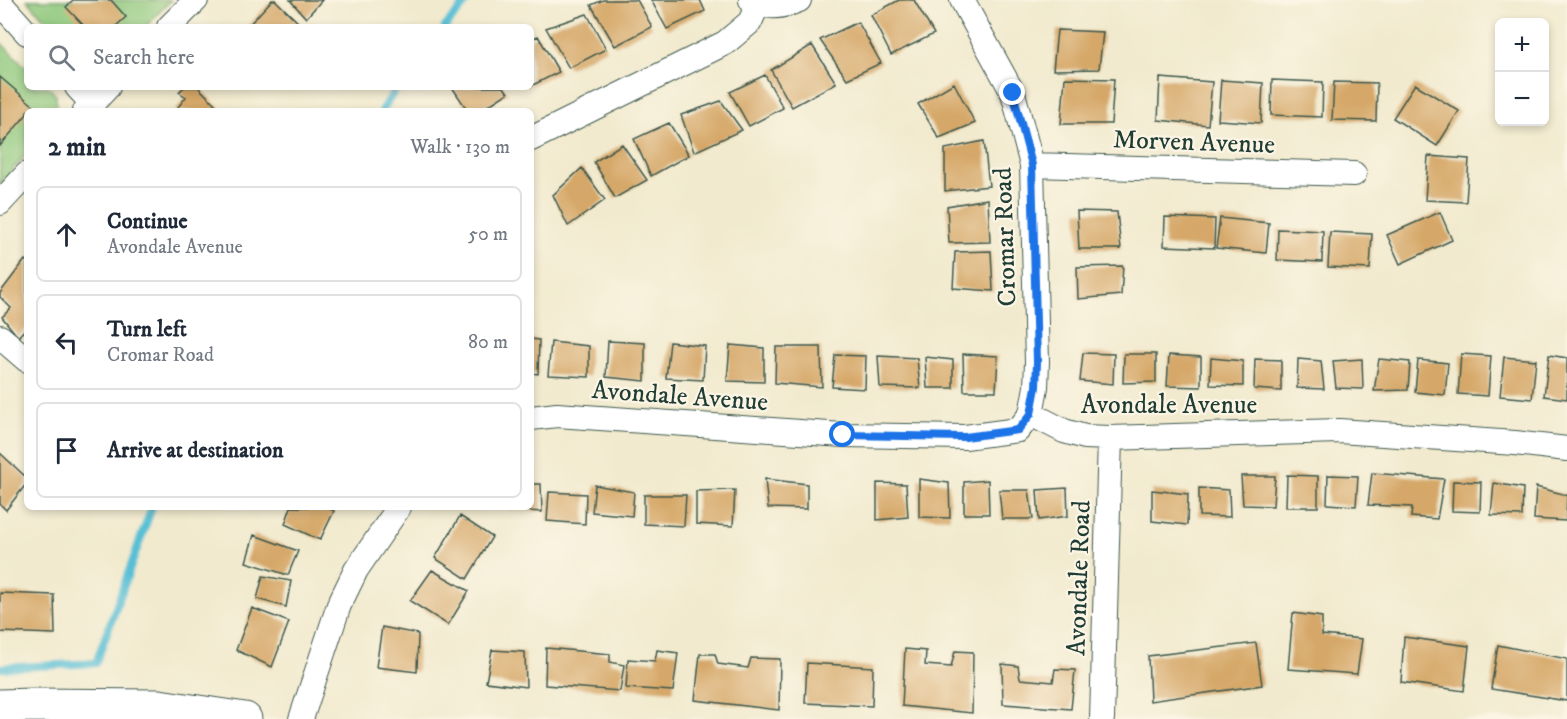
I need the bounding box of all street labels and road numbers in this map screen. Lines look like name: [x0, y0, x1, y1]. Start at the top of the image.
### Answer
street label: Morven Avenue: [1112, 123, 1276, 162]
street label: Cromar Road: [987, 167, 1024, 307]
street label: Avondale Avenue: [591, 374, 769, 419]
street label: Avondale Avenue: [1081, 389, 1257, 422]
street label: Avondale Road: [1060, 500, 1099, 656]

